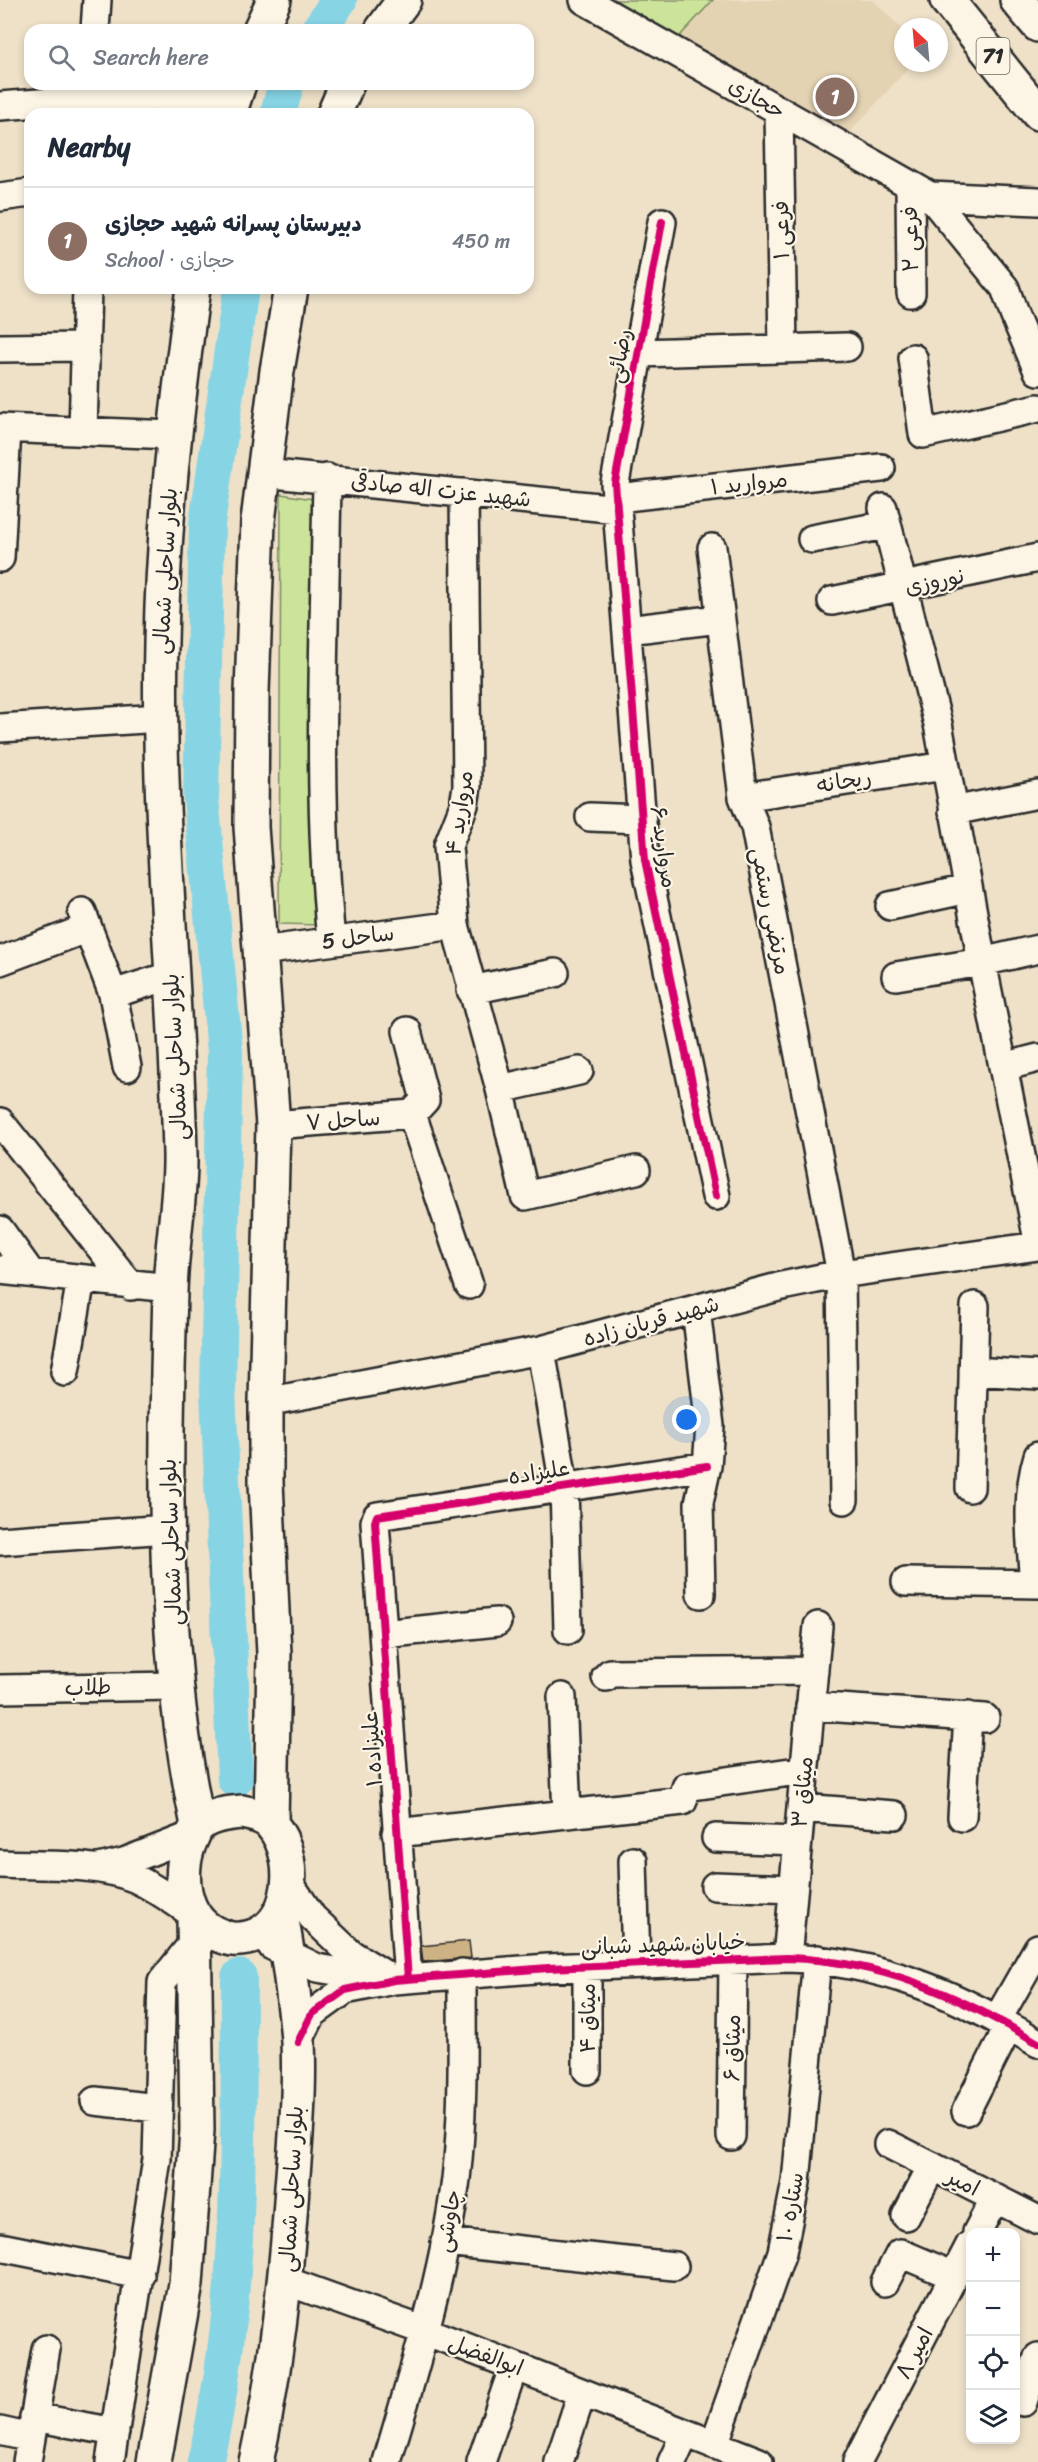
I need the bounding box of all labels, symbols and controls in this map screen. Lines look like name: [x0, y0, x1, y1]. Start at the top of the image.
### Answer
north arrow: [894, 18, 948, 72]
search box: [24, 24, 534, 90]
text: Search here: [93, 38, 209, 77]
road number: 71: [976, 38, 1010, 74]
icon: search: [45, 41, 78, 74]
street label: حجازی: [721, 66, 793, 130]
pin: 1: [816, 74, 854, 120]
text: Nearby: [48, 124, 130, 170]
street label: فرعی ۱: [761, 200, 801, 260]
text: دبیرستان پسرانه شهید حجازی: [105, 204, 362, 243]
street label: فرعی ۲: [890, 206, 930, 272]
text: 1: [63, 224, 72, 259]
text: 450 m: [452, 224, 510, 259]
text: School · حجازی: [105, 243, 235, 278]
street label: رضائی: [595, 326, 643, 386]
street label: مروارید ۱: [708, 460, 790, 506]
street label: شهید عزت اله صادقی: [349, 461, 533, 519]
street label: بلوار ساحلی شمالی: [141, 487, 189, 655]
street label: نوروزی: [901, 556, 969, 606]
street label: ریحانه: [814, 757, 874, 805]
street label: مروارید ۴: [433, 767, 485, 859]
street label: مروارید ۶: [639, 803, 689, 891]
street label: مرتضی رستمی: [740, 844, 802, 978]
street label: ساحل 5: [320, 913, 396, 961]
street label: بلوار ساحلی شمالی: [151, 973, 199, 1141]
street label: ساحل ۷: [304, 1098, 382, 1142]
street label: شهید قربان زاده: [578, 1284, 724, 1358]
your location: [672, 1405, 701, 1434]
street label: علیزاده: [505, 1448, 573, 1496]
street label: بلوار ساحلی شمالی: [149, 1458, 193, 1626]
street label: طلاب: [64, 1667, 112, 1707]
street label: علیزاده ۱: [350, 1710, 394, 1788]
street label: میثاق ۳: [779, 1755, 825, 1829]
street label: خیابان شهید شبانی: [580, 1922, 746, 1966]
street label: میثاق ۴: [568, 1983, 607, 2053]
street label: میثاق ۶: [712, 2014, 752, 2082]
street label: بلوار ساحلی شمالی: [267, 2105, 315, 2273]
street label: امیر: [937, 2156, 987, 2207]
street label: ستاره ۱۰: [765, 2169, 815, 2245]
street label: چاوشی: [423, 2186, 473, 2256]
map controls: [966, 2228, 1020, 2444]
button: +: [966, 2228, 1020, 2282]
button: −: [966, 2282, 1020, 2336]
street label: امیر ۸: [884, 2320, 944, 2386]
street label: ابوالفضل: [442, 2323, 530, 2387]
button: locate: [966, 2336, 1020, 2390]
button: layers: [966, 2390, 1020, 2444]

